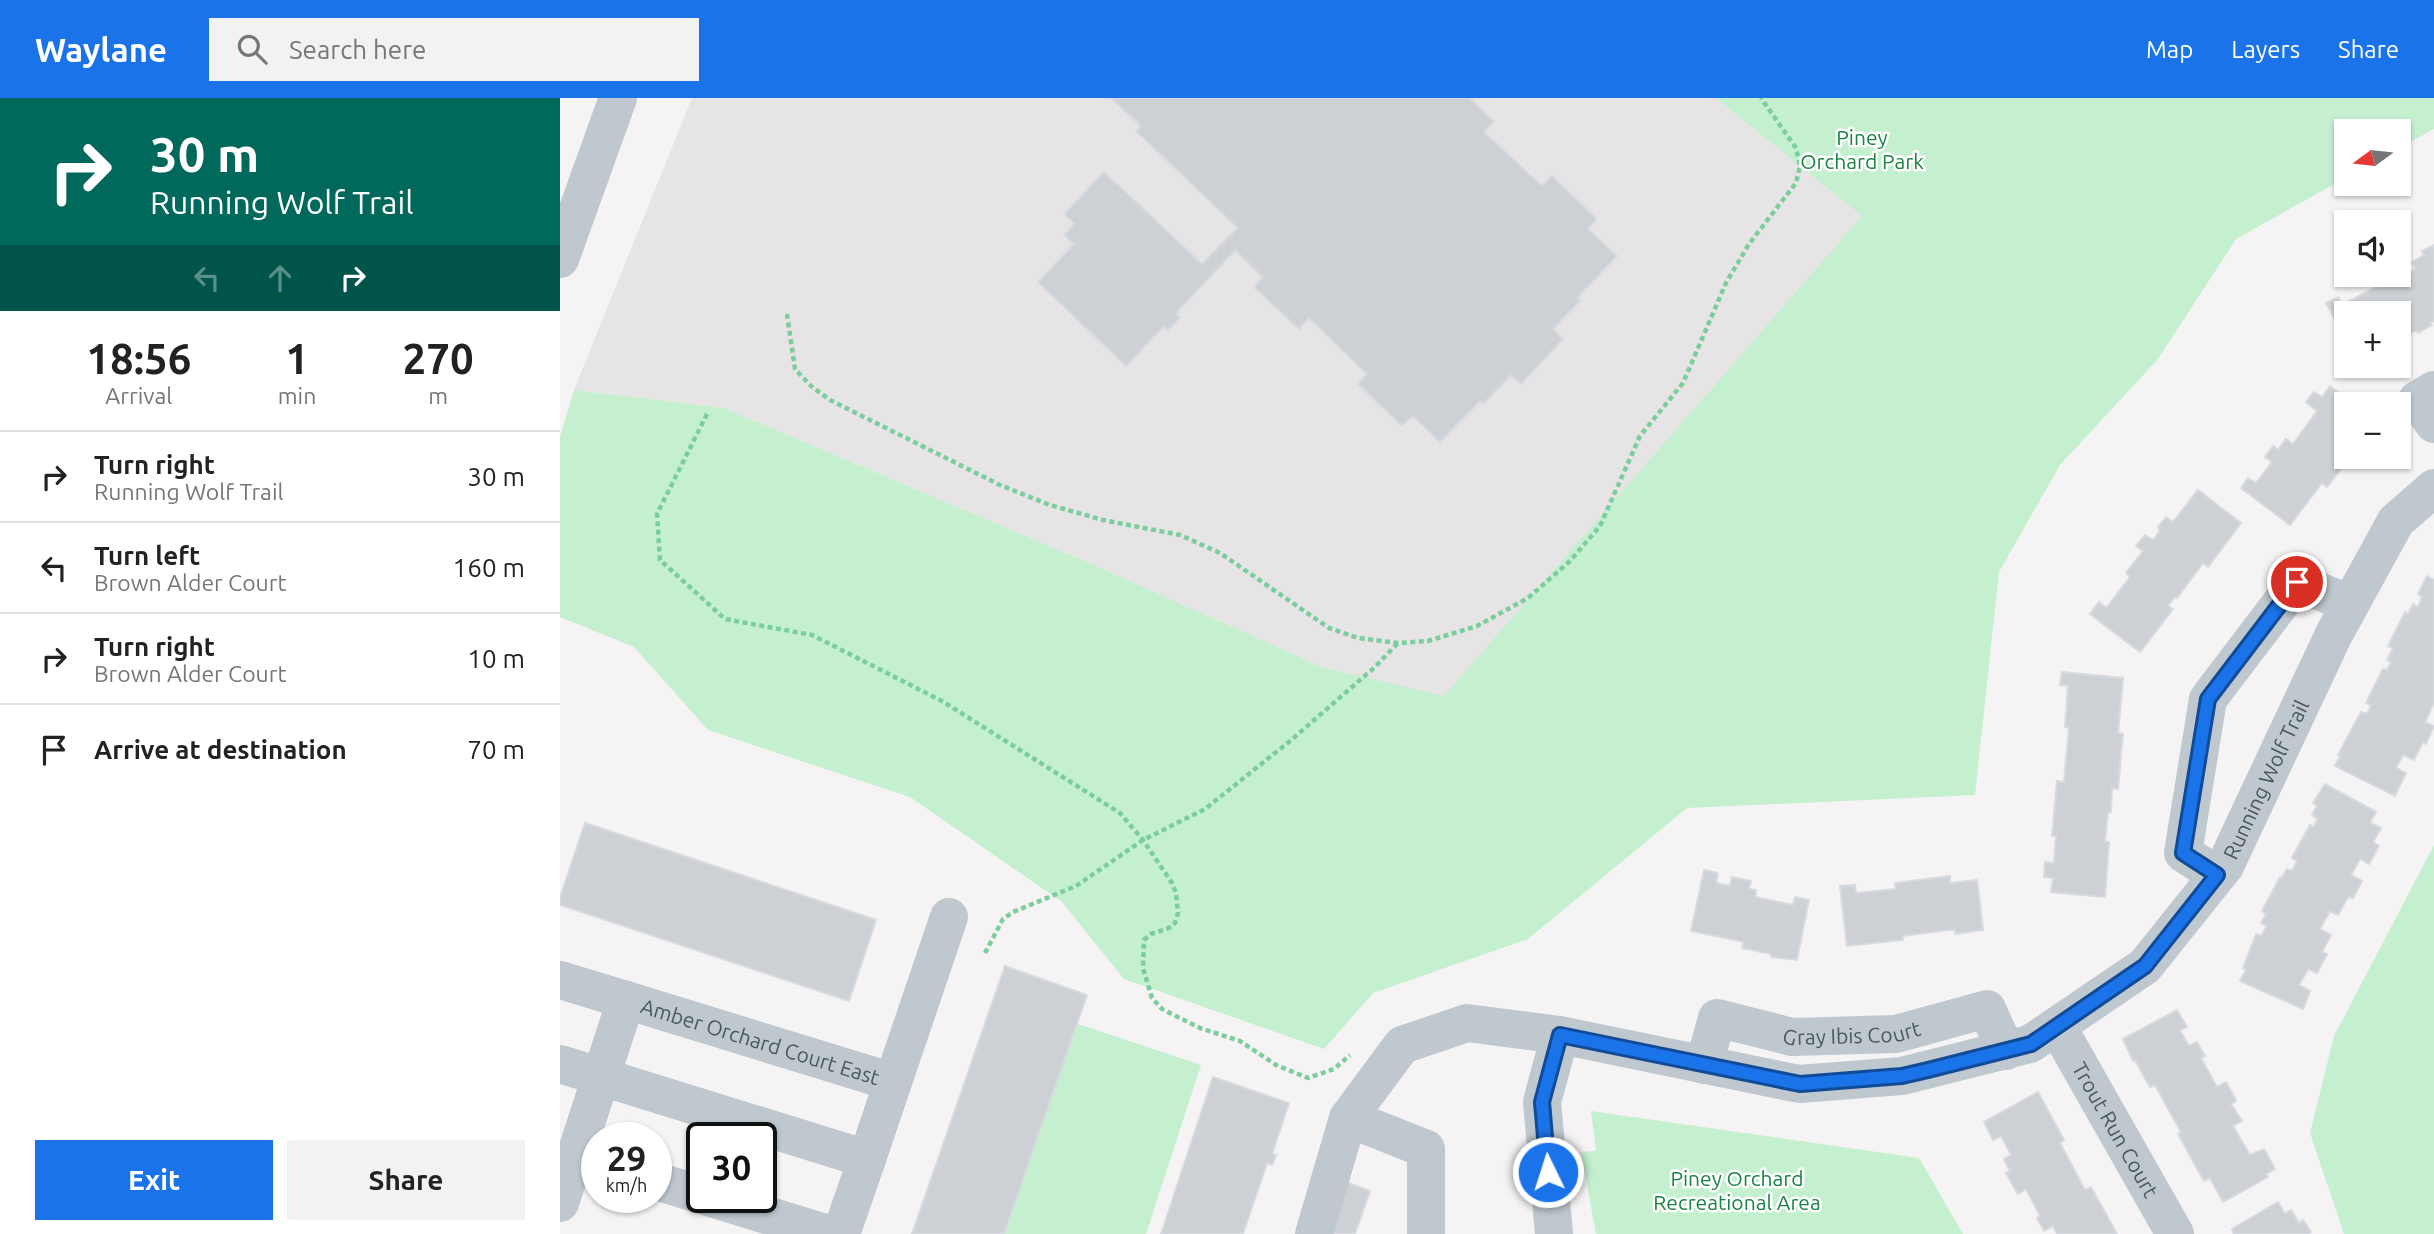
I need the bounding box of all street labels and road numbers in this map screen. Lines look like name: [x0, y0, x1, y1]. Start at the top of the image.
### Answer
street label: Running Wolf Trail: [2218, 696, 2313, 863]
street label: Amber Orchard Court East: [638, 993, 883, 1089]
street label: Gray Ibis Court: [1780, 1016, 1923, 1050]
street label: Trout Run Court: [2068, 1058, 2164, 1201]

